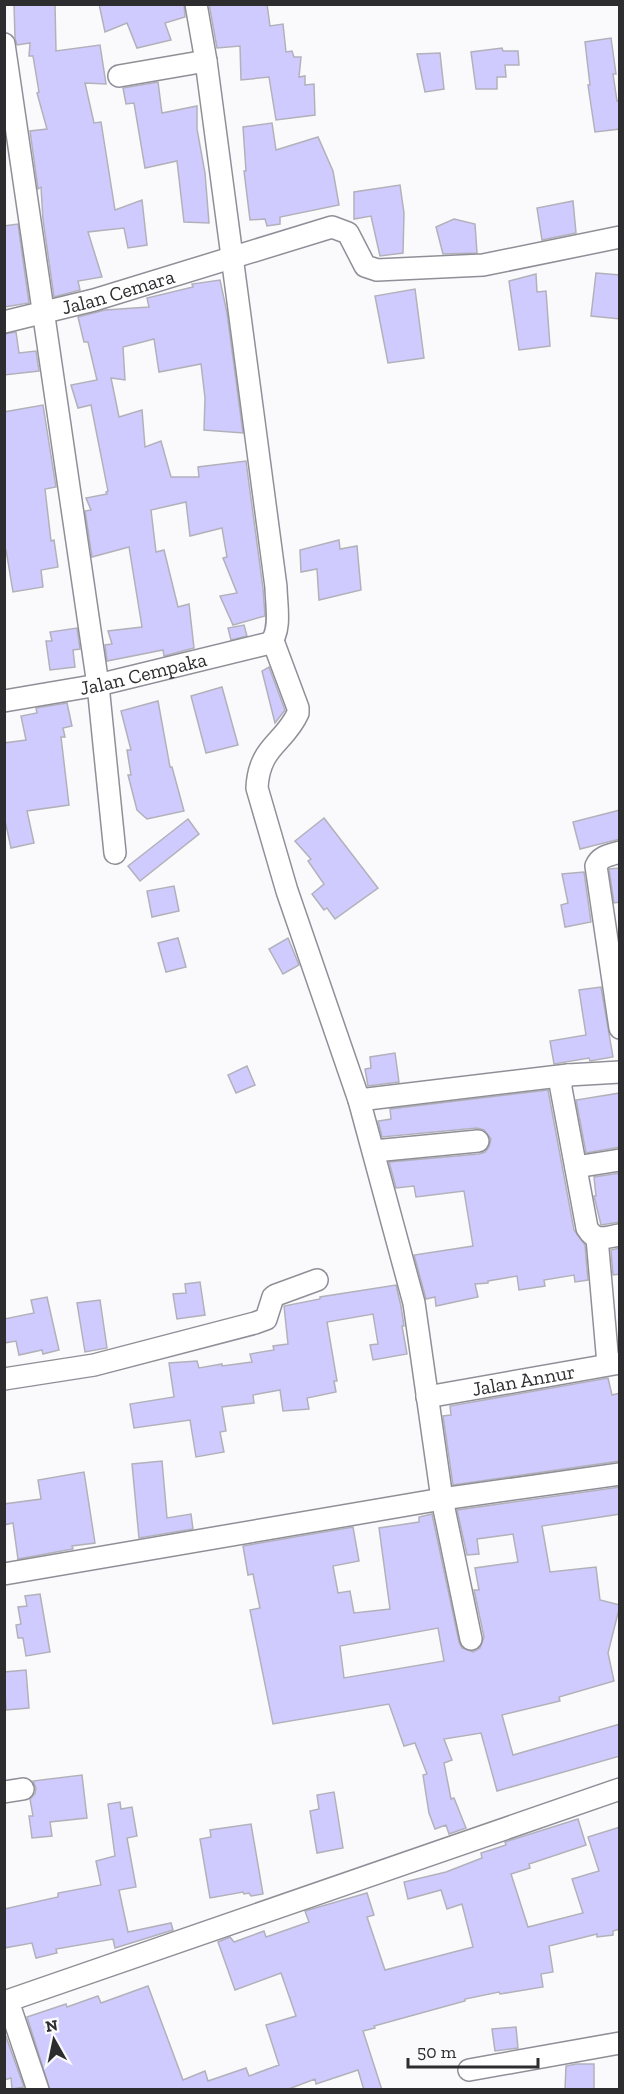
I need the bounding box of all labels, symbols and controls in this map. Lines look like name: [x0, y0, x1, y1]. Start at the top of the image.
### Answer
street label: Jalan Cemara: [59, 264, 178, 319]
street label: Jalan Cempaka: [78, 647, 209, 700]
street label: Jalan Annur: [470, 1359, 577, 1401]
north arrow: [24, 2010, 84, 2070]
text: N: [44, 2015, 59, 2036]
scale bar: [408, 2031, 538, 2069]
text: 50 m: [417, 2041, 457, 2063]

